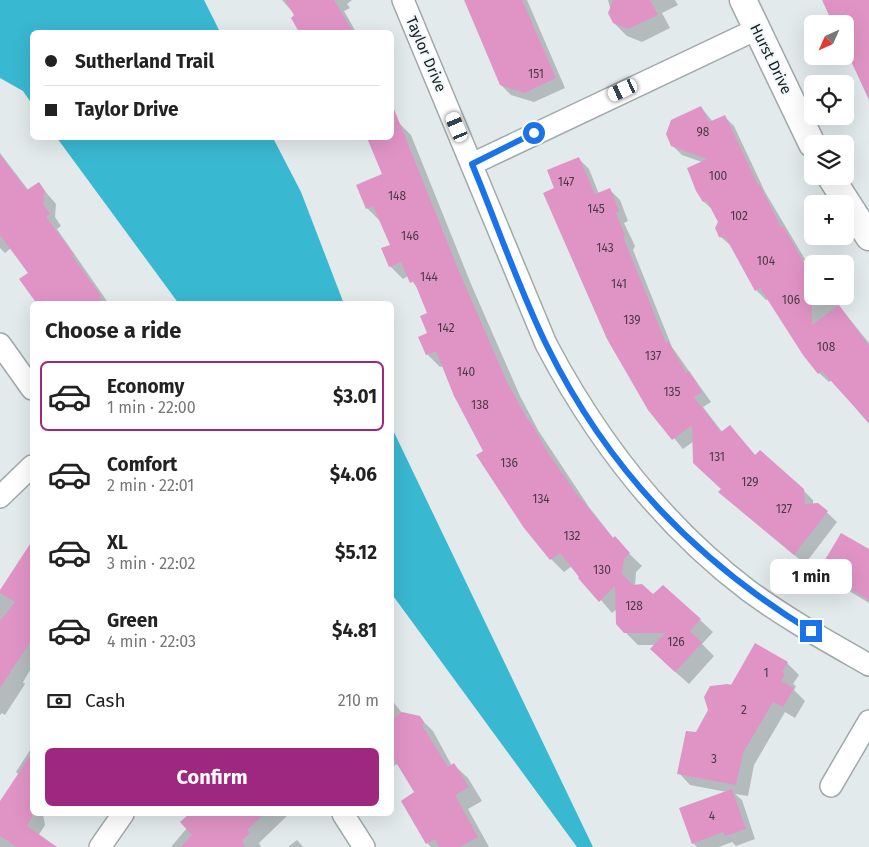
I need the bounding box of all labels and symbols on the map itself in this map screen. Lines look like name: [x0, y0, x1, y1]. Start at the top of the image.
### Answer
street label: Taylor Drive: [402, 14, 450, 94]
north arrow: [804, 15, 854, 65]
street label: Hurst Drive: [746, 21, 796, 97]
house number: 151: [528, 67, 544, 81]
car: [606, 77, 639, 103]
car: [444, 110, 469, 144]
route start: [523, 122, 545, 144]
house number: 98: [697, 125, 710, 139]
house number: 100: [709, 169, 728, 183]
house number: 147: [558, 175, 574, 189]
house number: 148: [388, 189, 406, 203]
house number: 145: [587, 202, 605, 216]
house number: 102: [730, 209, 748, 223]
house number: 146: [401, 229, 419, 243]
house number: 143: [596, 241, 614, 255]
house number: 104: [757, 254, 776, 268]
house number: 144: [420, 270, 439, 284]
house number: 141: [611, 277, 627, 291]
house number: 106: [782, 293, 800, 307]
house number: 139: [623, 313, 641, 327]
house number: 142: [437, 321, 455, 335]
house number: 108: [817, 340, 836, 354]
house number: 137: [645, 349, 661, 363]
house number: 140: [457, 365, 475, 379]
house number: 135: [663, 385, 681, 399]
house number: 138: [471, 398, 489, 412]
house number: 131: [709, 450, 725, 464]
house number: 136: [500, 456, 518, 470]
house number: 129: [741, 475, 759, 489]
house number: 134: [532, 492, 550, 506]
house number: 127: [776, 502, 792, 516]
house number: 132: [563, 529, 581, 543]
callout: 1 min: [770, 558, 852, 594]
house number: 130: [593, 563, 611, 577]
house number: 128: [625, 599, 643, 613]
route end: [800, 620, 822, 642]
house number: 126: [667, 635, 685, 649]
house number: 1: [763, 666, 769, 680]
house number: 2: [741, 703, 747, 717]
house number: 3: [711, 752, 717, 766]
house number: 4: [709, 809, 716, 823]

